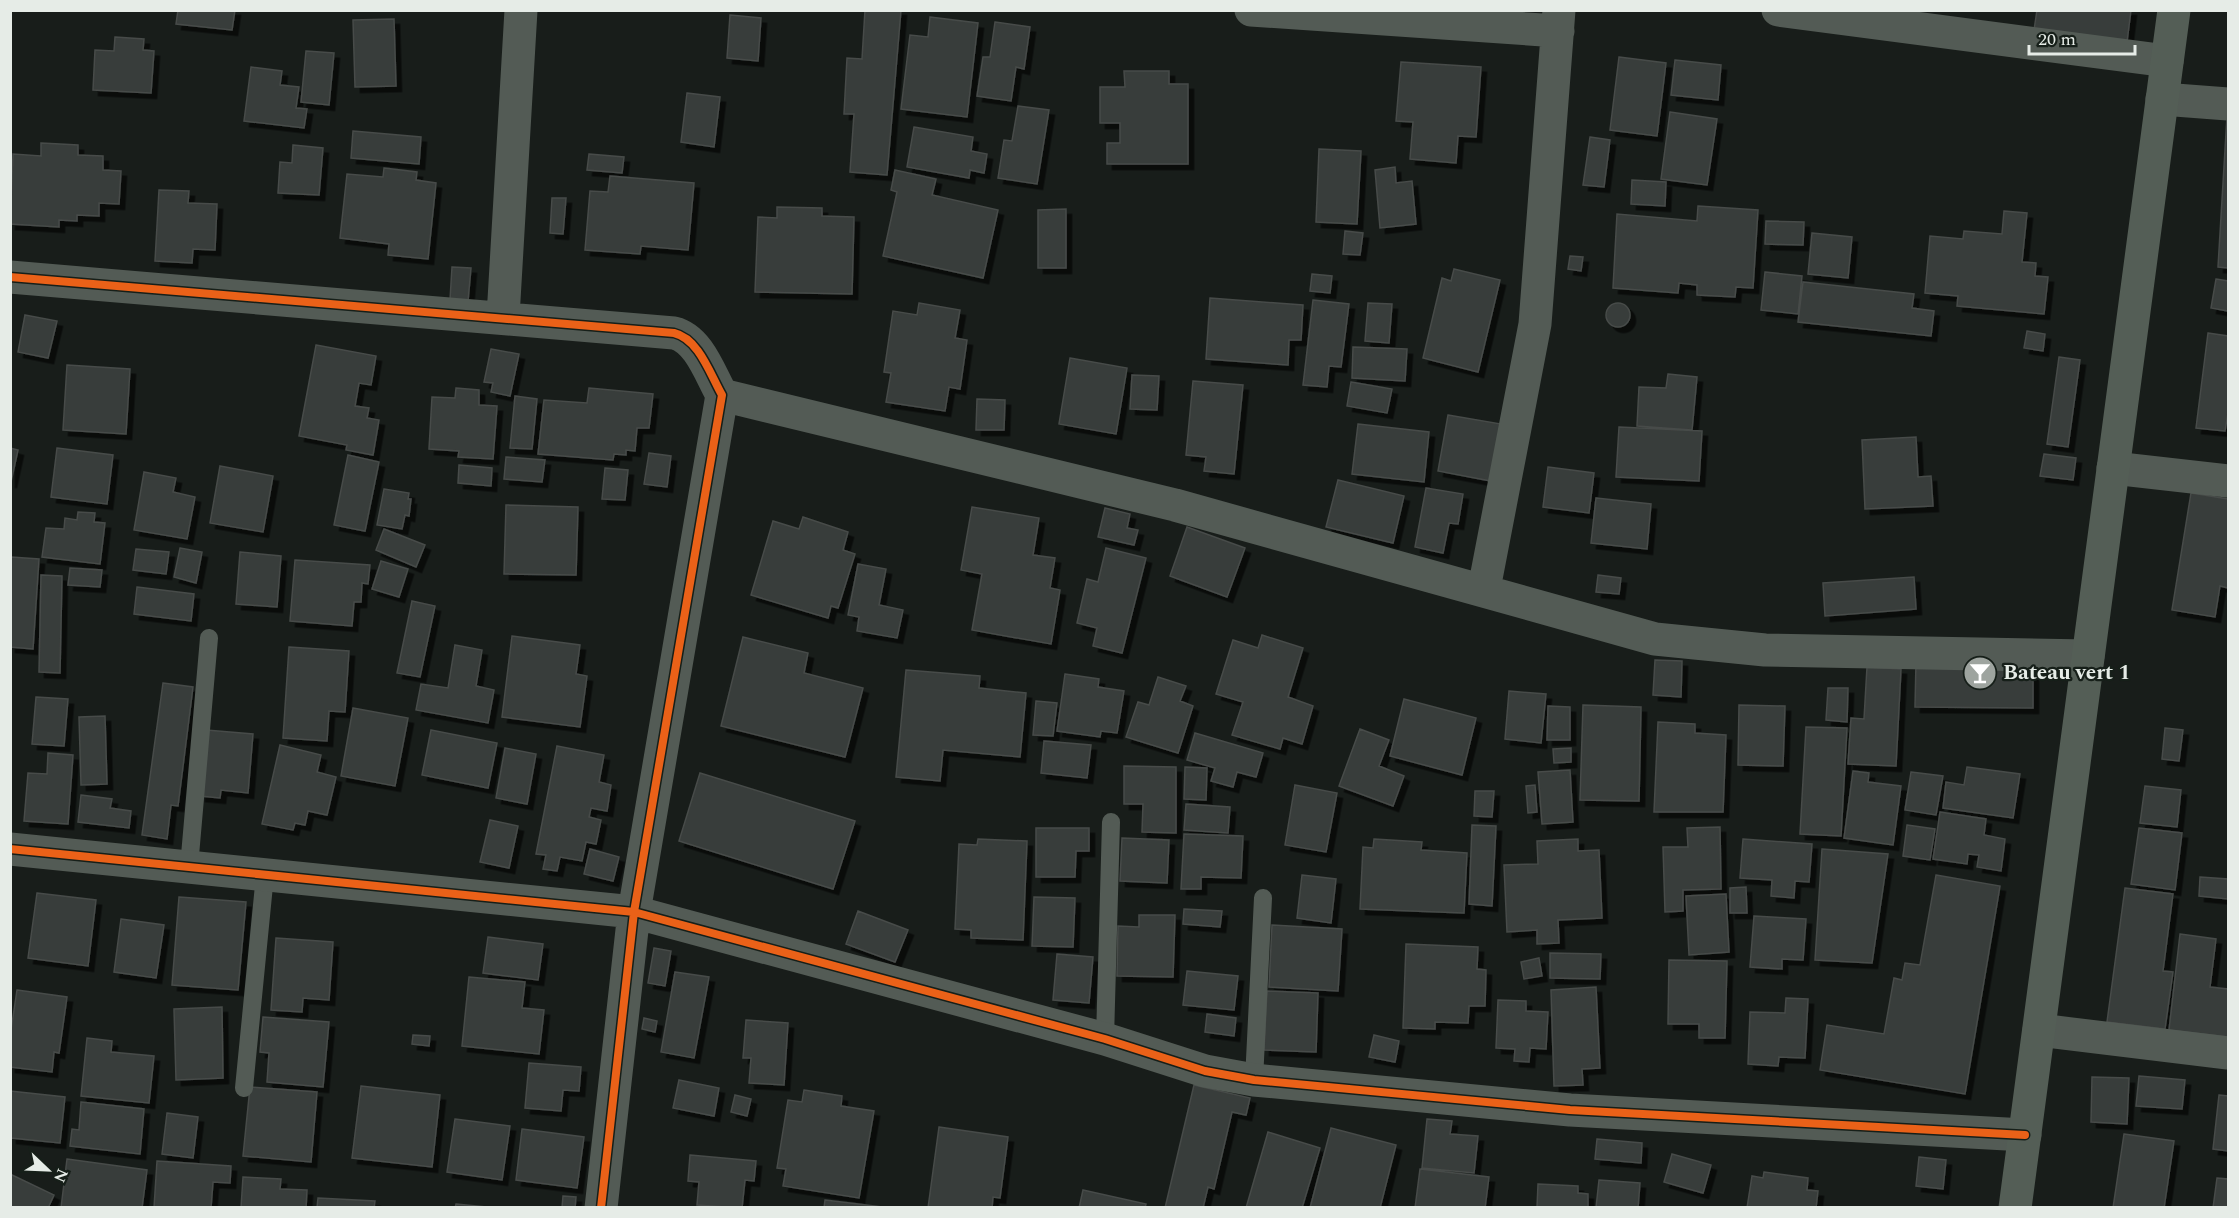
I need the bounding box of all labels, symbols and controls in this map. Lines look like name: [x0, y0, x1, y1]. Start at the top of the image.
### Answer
scale bar: [2029, 18, 2136, 56]
text: 20 m: [2038, 26, 2076, 53]
bar icon: Bateau vert 1: [1962, 655, 1998, 691]
place label: Bateau vert 1: [2003, 657, 2130, 689]
north arrow: [18, 1140, 78, 1200]
text: N: [47, 1165, 74, 1186]

